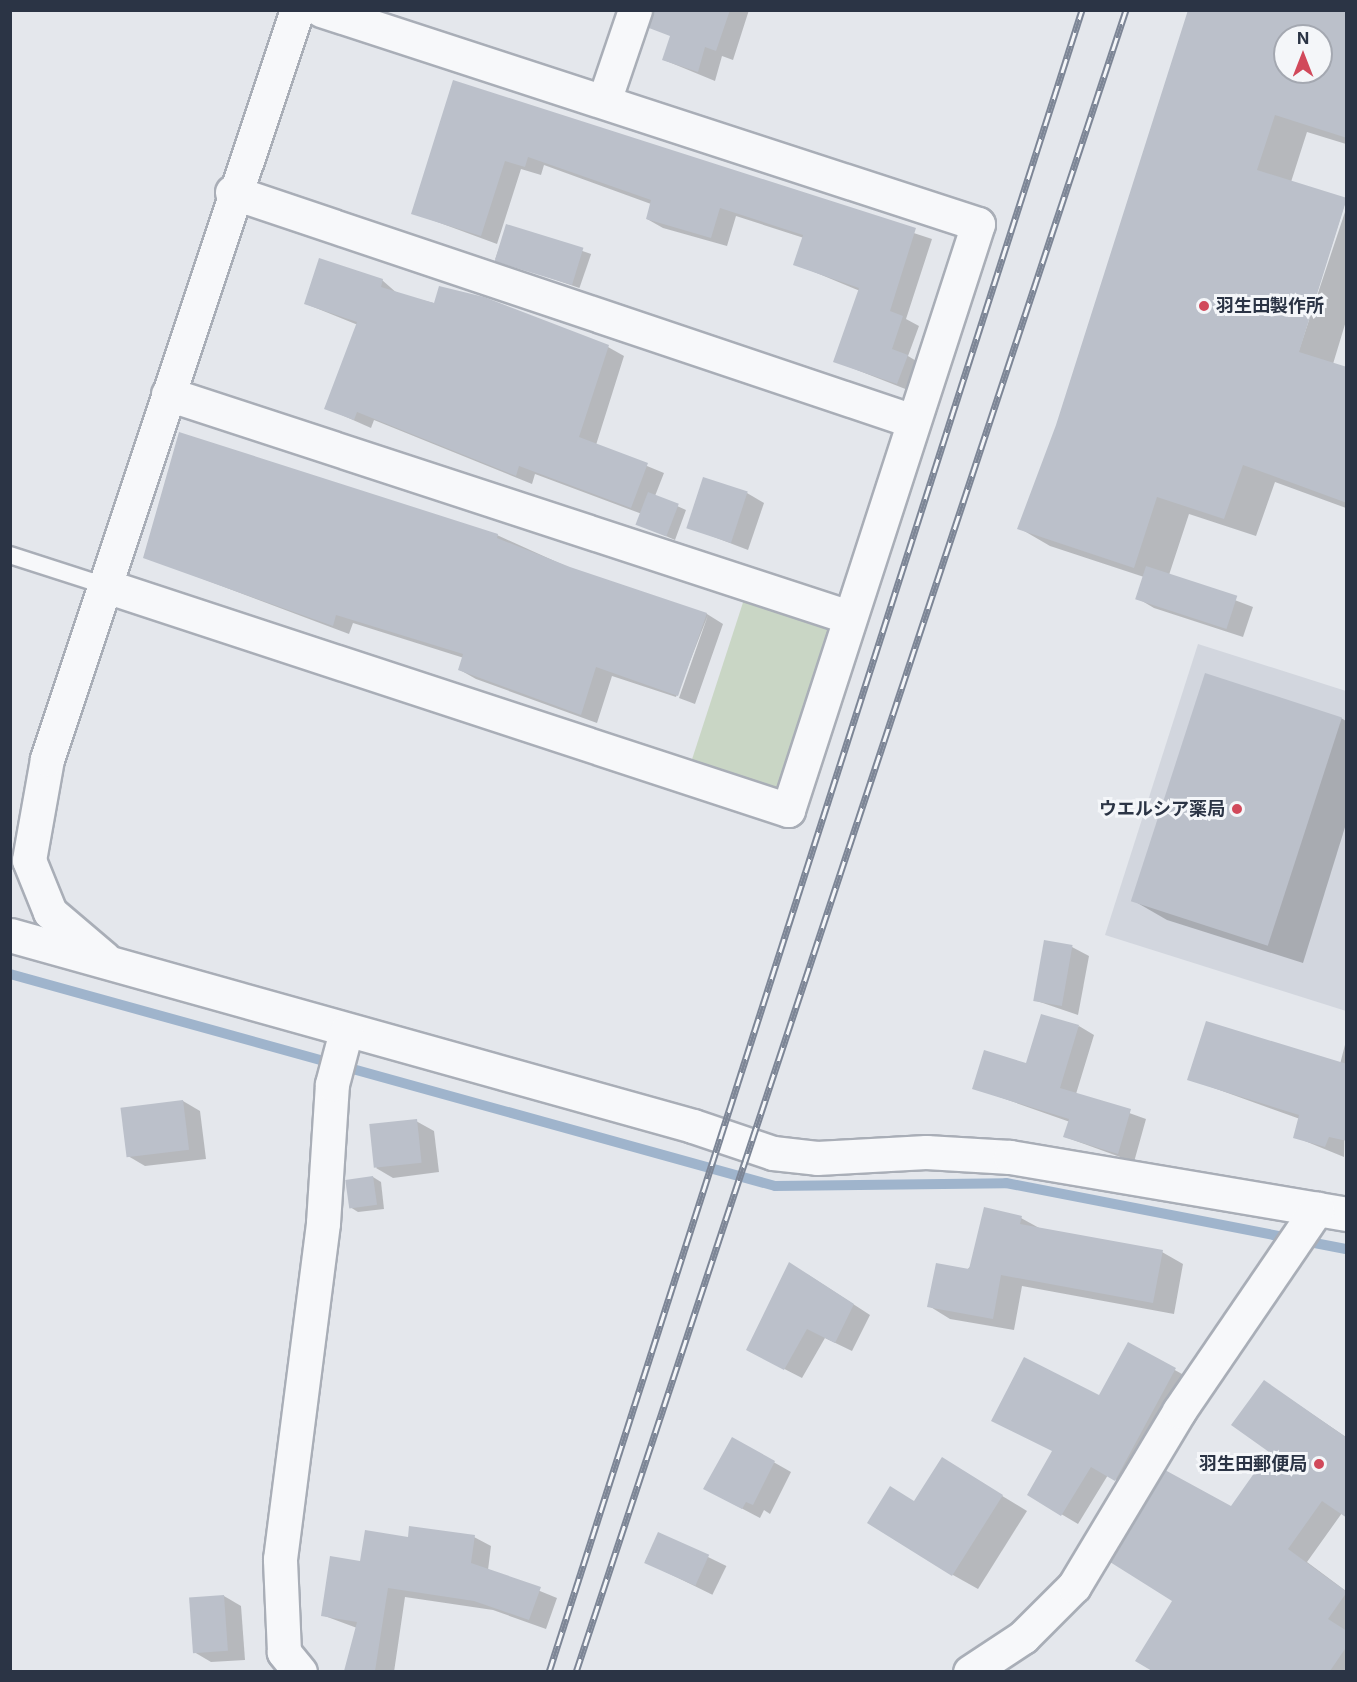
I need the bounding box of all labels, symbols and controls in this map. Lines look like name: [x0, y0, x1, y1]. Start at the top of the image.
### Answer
north arrow: [1273, 24, 1333, 84]
text: N: [1297, 28, 1309, 48]
place label: 羽生田製作所: [1216, 295, 1324, 317]
marker: 羽生田製作所: [1197, 299, 1211, 313]
place label: ウエルシア薬局: [1099, 798, 1225, 820]
marker: ウエルシア薬局: [1230, 802, 1244, 816]
place label: 羽生田郵便局: [1199, 1453, 1307, 1475]
marker: 羽生田郵便局: [1312, 1457, 1326, 1471]

